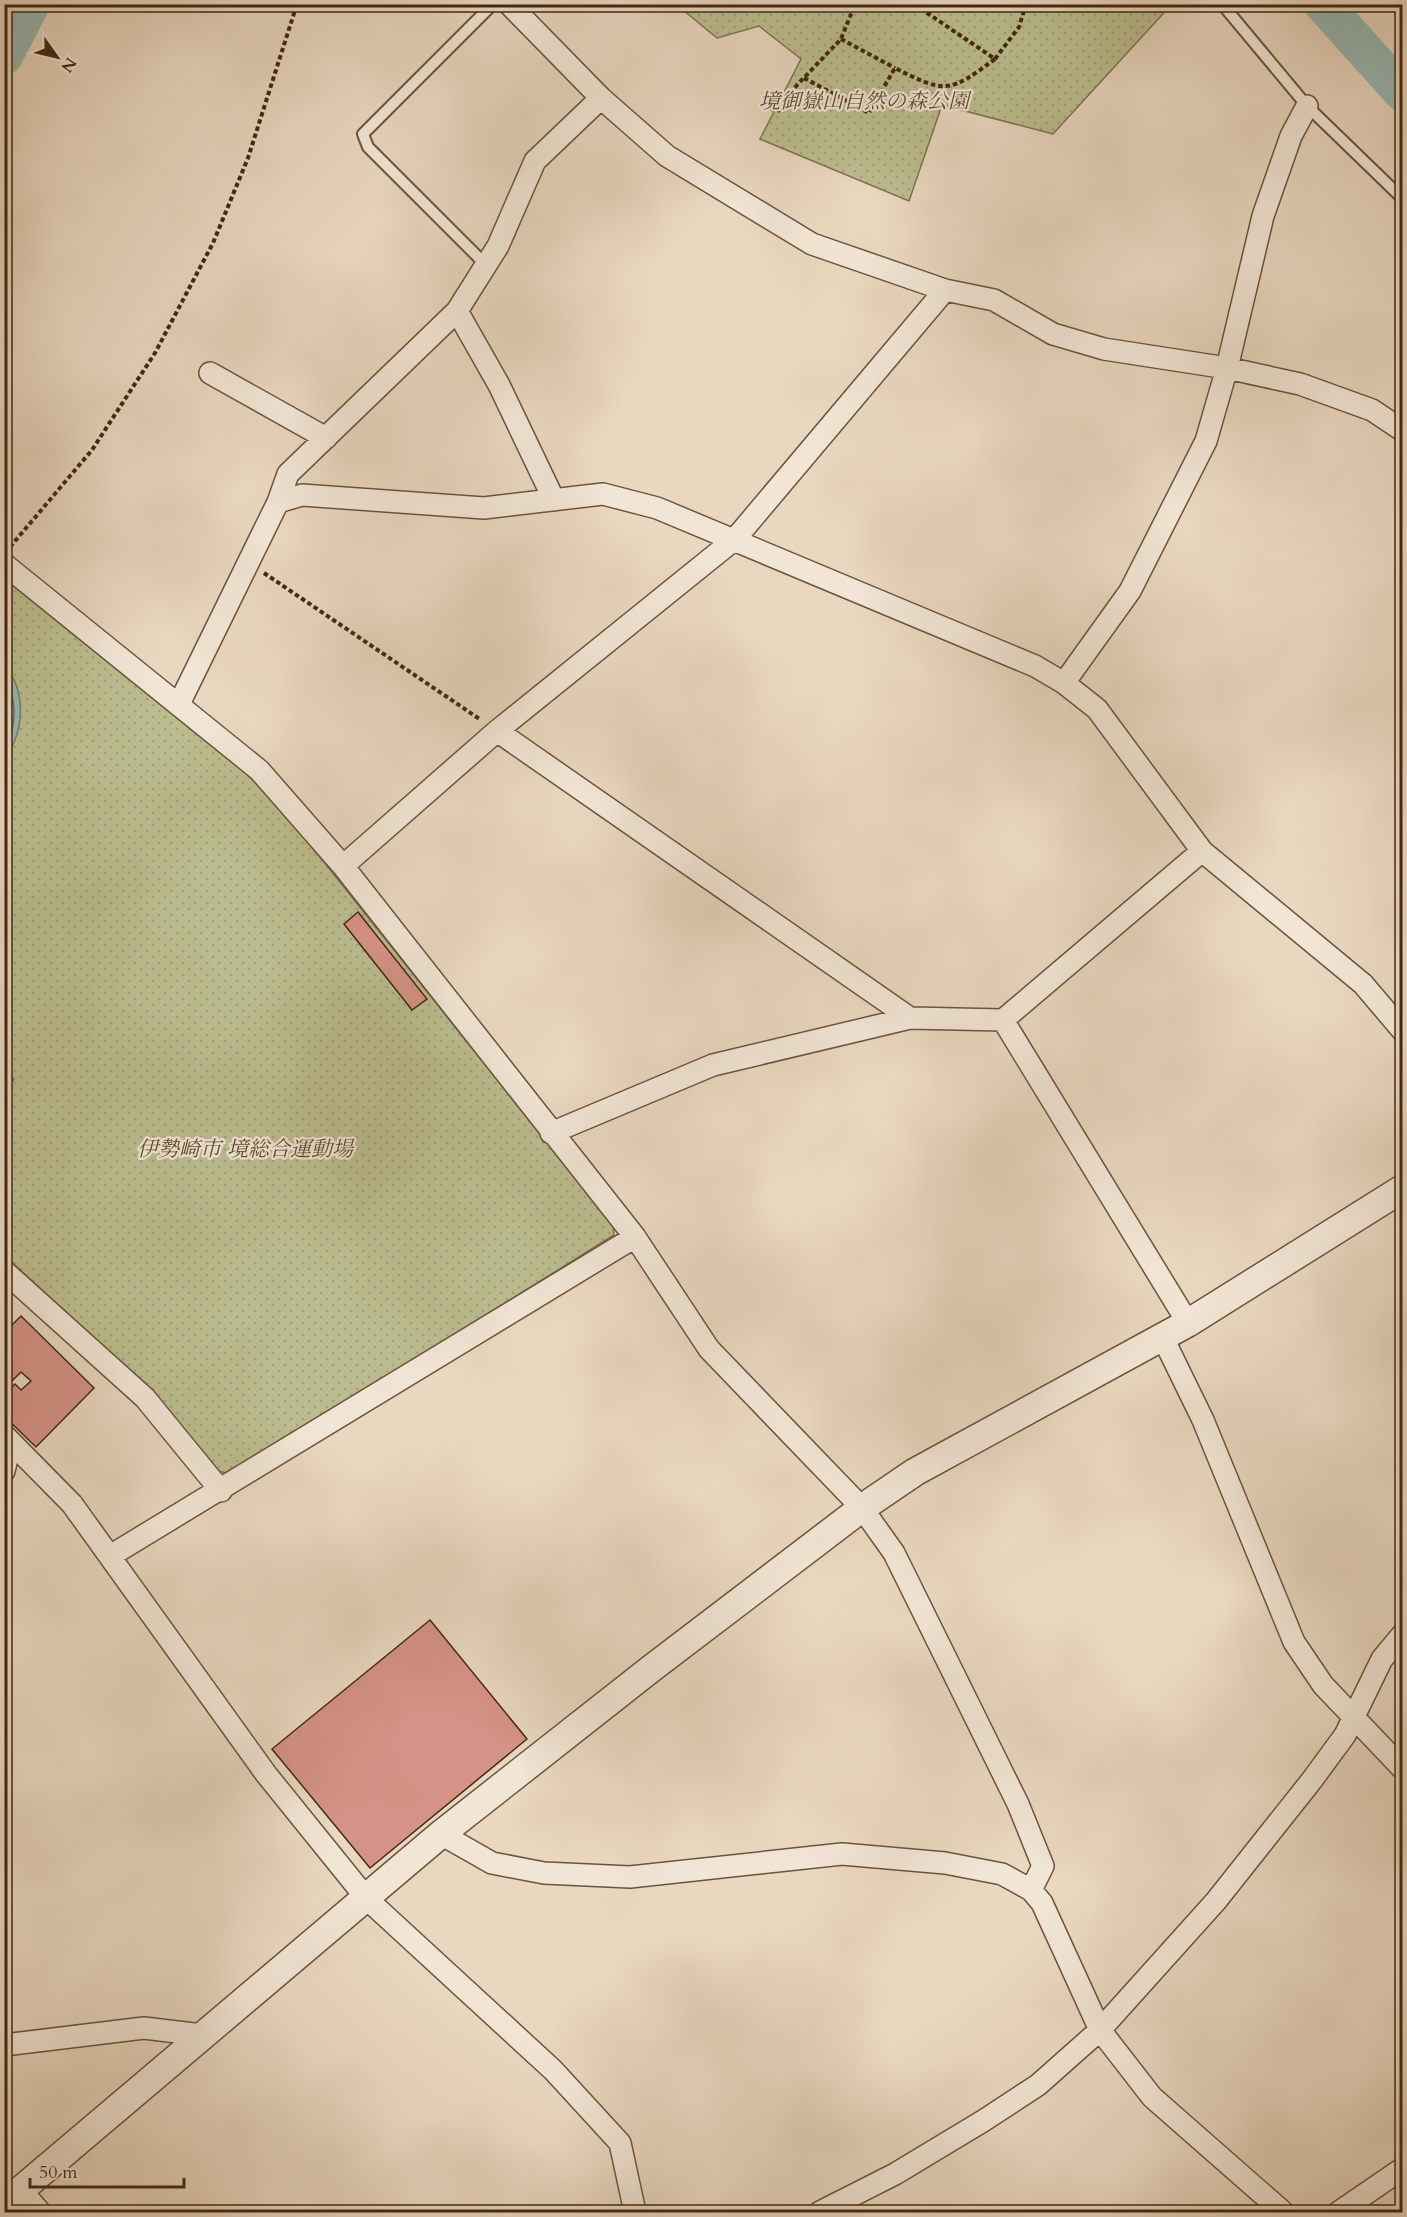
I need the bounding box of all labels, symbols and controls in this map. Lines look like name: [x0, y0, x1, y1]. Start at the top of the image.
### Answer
north arrow: [27, 27, 87, 87]
text: N: [56, 53, 82, 77]
park label: 境御嶽山自然の森公園: [759, 87, 972, 116]
park label: 伊勢崎市 境総合運動場: [137, 1135, 355, 1164]
scale bar: [30, 2151, 184, 2189]
text: 50 m: [39, 2160, 78, 2185]

